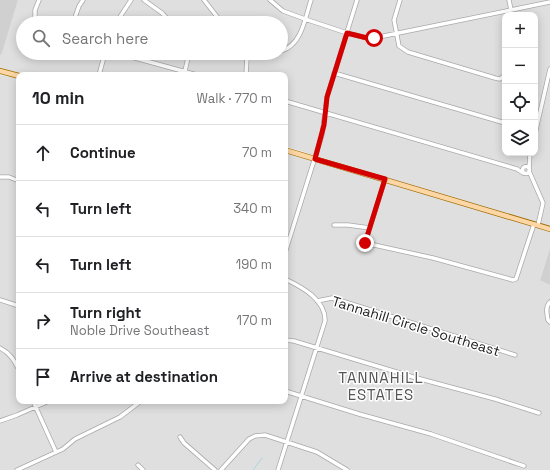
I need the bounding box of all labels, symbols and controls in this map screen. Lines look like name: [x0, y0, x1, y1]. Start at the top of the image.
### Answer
map controls: [502, 12, 538, 156]
button: +: [502, 12, 538, 48]
search box: [16, 16, 288, 60]
icon: search: [30, 27, 52, 49]
text: Search here: [62, 29, 148, 48]
route start: [365, 29, 383, 47]
button: −: [502, 48, 538, 84]
button: locate: [502, 84, 538, 120]
text: 10 min: [32, 87, 85, 109]
text: Walk · 770 m: [197, 90, 272, 107]
button: layers: [502, 120, 538, 156]
icon: ahead: [32, 142, 54, 164]
text: Continue: [70, 143, 136, 162]
text: 70 m: [242, 144, 272, 161]
icon: left: [32, 198, 54, 220]
text: Turn left: [70, 199, 132, 218]
text: 340 m: [233, 200, 272, 217]
route end: [356, 234, 374, 252]
icon: left: [32, 254, 54, 276]
text: Turn left: [70, 255, 132, 274]
text: 190 m: [236, 256, 272, 273]
street label: Tannahill Circle Southeast: [330, 292, 502, 360]
text: Turn right: [70, 303, 141, 322]
icon: right: [32, 310, 54, 332]
text: 170 m: [236, 312, 272, 329]
text: Noble Drive Southeast: [70, 322, 209, 339]
icon: arrive: [32, 366, 54, 388]
text: Arrive at destination: [70, 367, 218, 386]
district label: TANNAHILL ESTATES: [338, 368, 424, 404]

